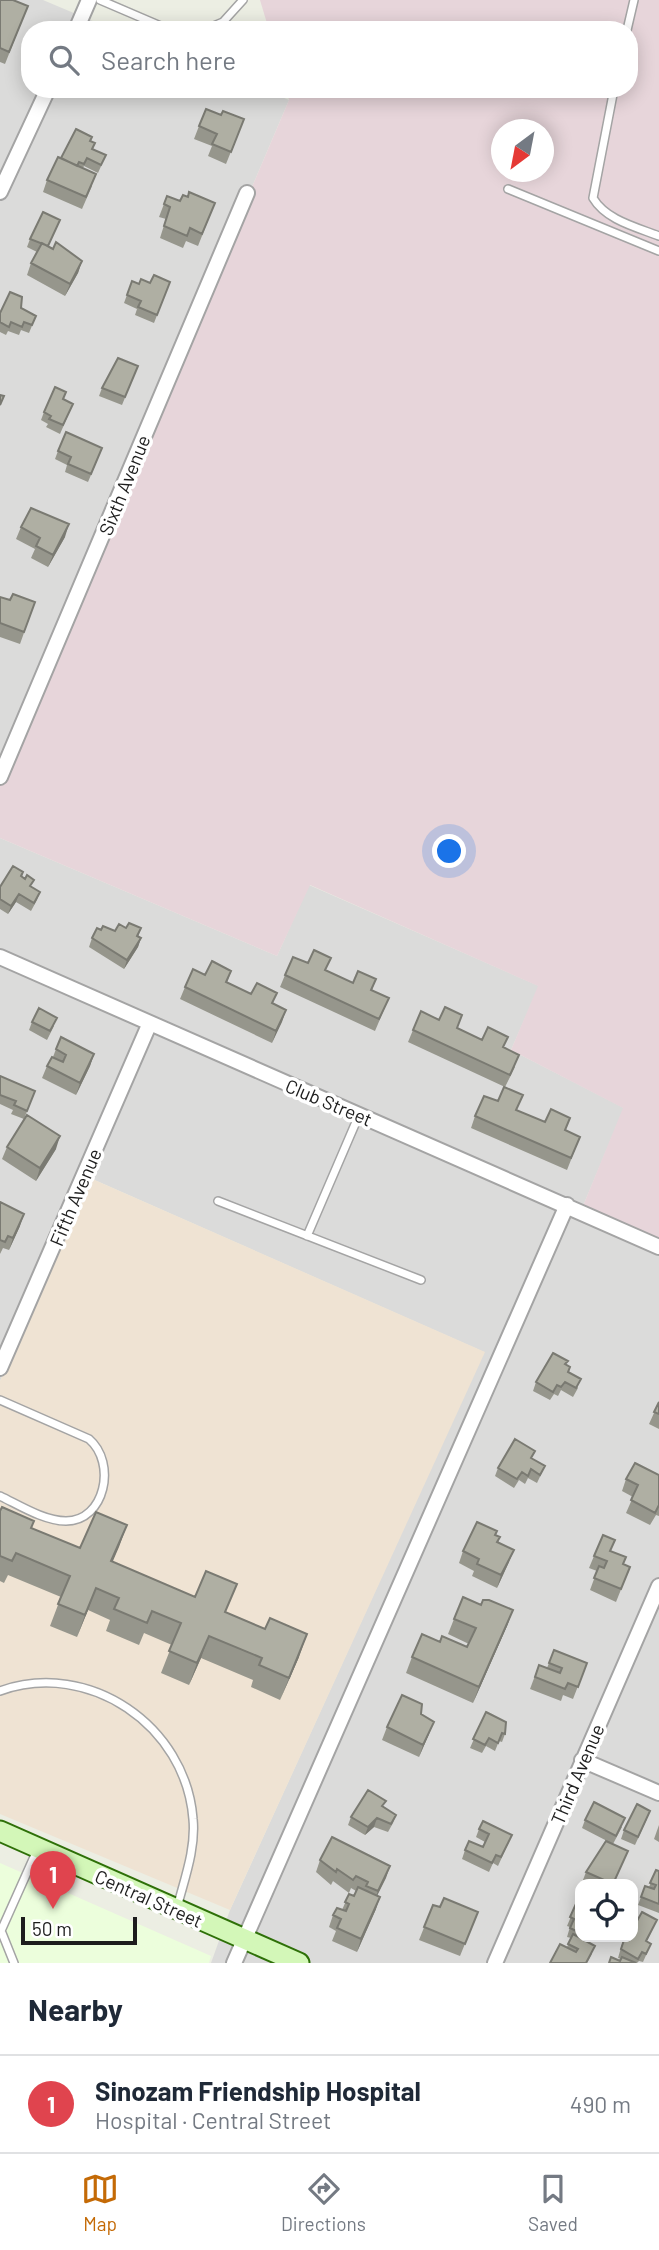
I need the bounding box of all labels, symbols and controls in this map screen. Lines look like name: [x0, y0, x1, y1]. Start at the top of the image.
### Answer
search box: [21, 21, 638, 98]
icon: search: [45, 41, 83, 79]
text: Search here: [101, 44, 236, 75]
north arrow: [491, 119, 554, 182]
street label: Sixth Avenue: [93, 431, 155, 539]
your location: [432, 834, 466, 868]
street label: Club Street: [282, 1073, 376, 1131]
street label: Fifth Avenue: [44, 1145, 106, 1249]
street label: Third Avenue: [545, 1720, 609, 1828]
pin: 1: [30, 1851, 76, 1909]
street label: Central Street: [92, 1864, 206, 1932]
map controls: [575, 1879, 638, 1942]
button: locate: [575, 1879, 638, 1942]
scale bar: [21, 1914, 136, 1946]
text: 50 m: [32, 1917, 72, 1940]
text: Nearby: [28, 1991, 123, 2027]
text: Sinozam Friendship Hospital: [95, 2075, 421, 2106]
text: 1: [47, 2090, 55, 2118]
text: 490 m: [570, 2090, 631, 2118]
text: Hospital · Central Street: [95, 2106, 331, 2134]
tab: Map: [81, 2170, 119, 2235]
tab: Directions: [281, 2170, 366, 2235]
tab: Saved: [528, 2170, 578, 2235]

